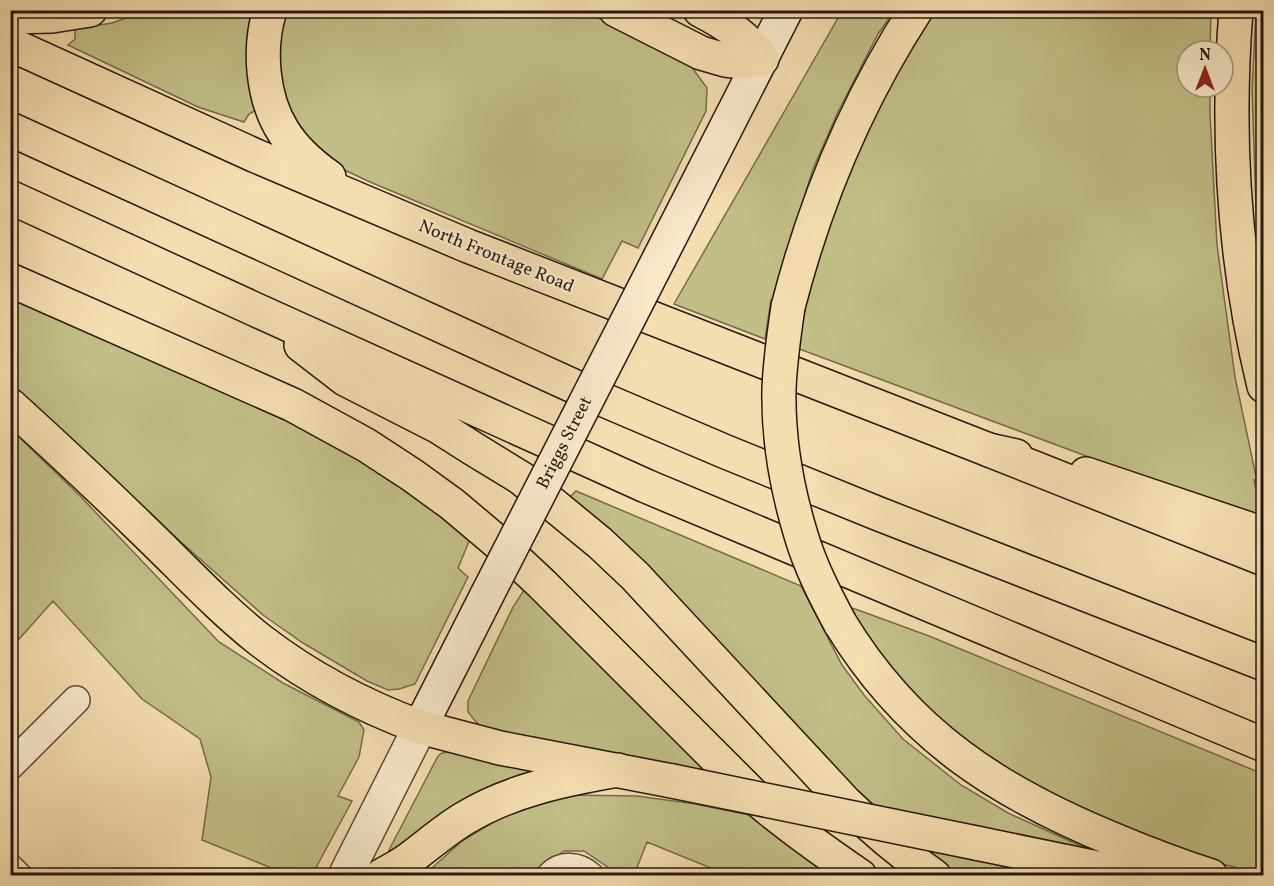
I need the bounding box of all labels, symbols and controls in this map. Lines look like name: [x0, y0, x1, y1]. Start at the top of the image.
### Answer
north arrow: [1175, 39, 1235, 99]
text: N: [1199, 45, 1211, 67]
street label: North Frontage Road: [414, 214, 578, 300]
street label: Briggs Street: [531, 392, 599, 494]

